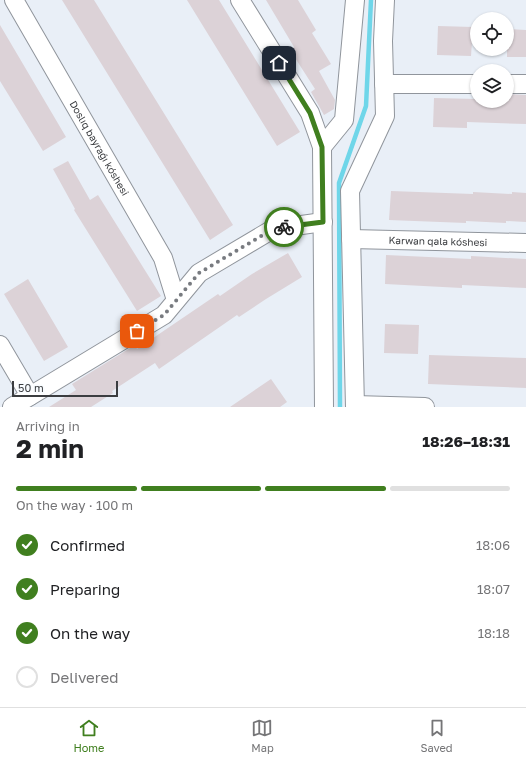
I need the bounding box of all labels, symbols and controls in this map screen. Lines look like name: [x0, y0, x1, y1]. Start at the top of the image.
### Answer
map controls: [470, 12, 514, 108]
button: locate: [470, 12, 514, 56]
pin: [262, 46, 296, 80]
icon: home: [268, 52, 290, 74]
button: layers: [470, 64, 514, 108]
street label: Doslıq bayraǵı kóshesi: [67, 98, 132, 198]
courier: [264, 207, 304, 247]
icon: bike: [273, 216, 295, 238]
street label: Karwan qala kóshesi: [389, 234, 487, 248]
pin: [120, 314, 154, 348]
icon: bag: [126, 320, 148, 342]
scale bar: [12, 379, 118, 398]
text: 50 m: [18, 381, 44, 394]
text: Arriving in: [16, 418, 80, 434]
text: 18:26–18:31: [422, 432, 510, 450]
text: 2 min: [16, 433, 84, 464]
text: On the way · 100 m: [16, 497, 133, 513]
icon: check: [16, 534, 38, 556]
text: Confirmed: [50, 536, 125, 554]
text: 18:06: [476, 537, 510, 553]
icon: check: [16, 578, 38, 600]
text: Preparing: [50, 580, 120, 598]
text: 18:07: [477, 581, 510, 597]
icon: check: [16, 622, 38, 644]
text: On the way: [50, 624, 130, 642]
text: 18:18: [478, 625, 510, 641]
text: Delivered: [50, 668, 118, 686]
tab: Home: [73, 717, 104, 754]
tab: Map: [251, 717, 274, 754]
tab: Saved: [420, 717, 453, 754]

